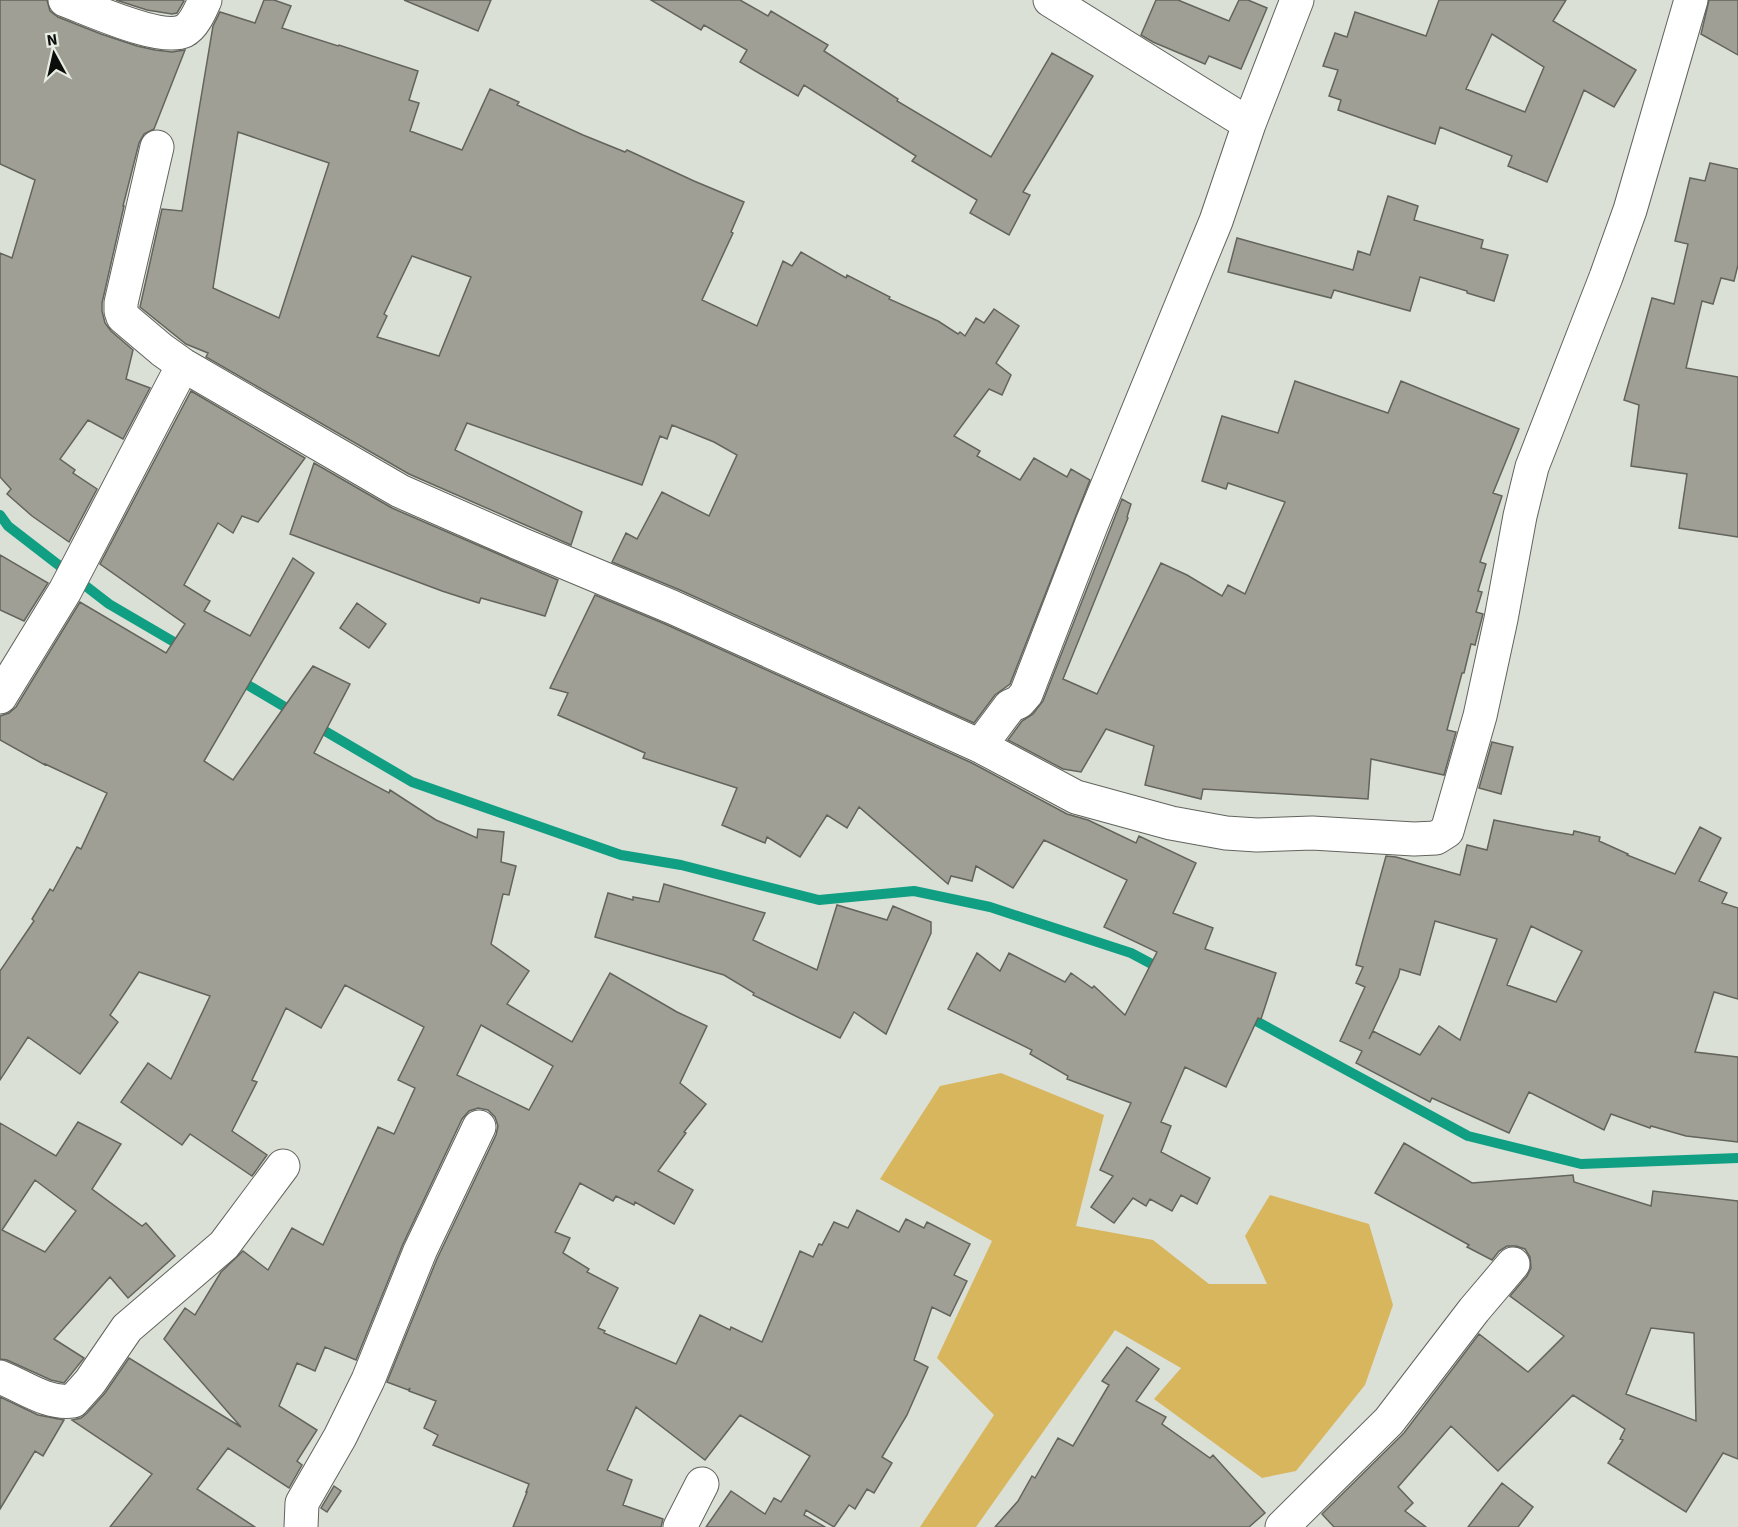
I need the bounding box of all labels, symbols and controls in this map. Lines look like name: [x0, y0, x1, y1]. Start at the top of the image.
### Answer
north arrow: [24, 24, 84, 84]
text: N: [45, 29, 59, 52]

